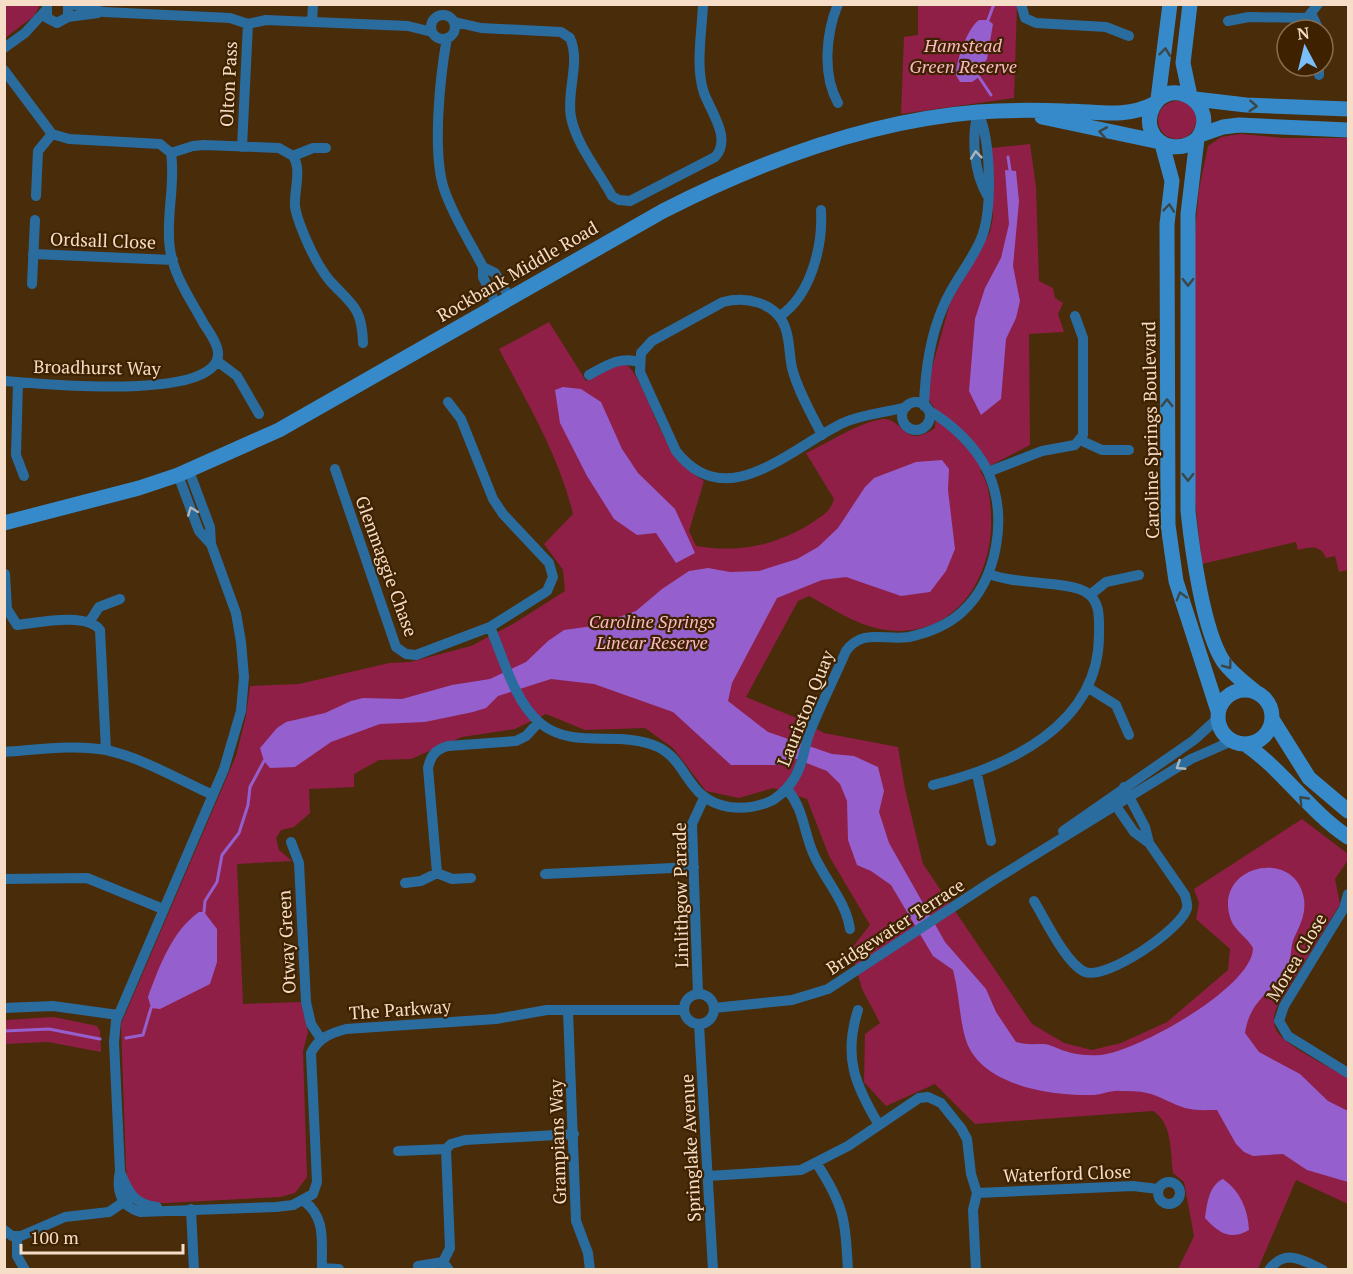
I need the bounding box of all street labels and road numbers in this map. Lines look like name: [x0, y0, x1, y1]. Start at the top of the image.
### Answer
street label: Olton Pass: [214, 41, 242, 127]
street label: Rockbank Middle Road: [432, 215, 602, 327]
street label: Ordsall Close: [50, 226, 156, 254]
street label: Caroline Springs Boulevard: [1136, 321, 1164, 539]
street label: Broadhurst Way: [33, 354, 162, 380]
street label: Glenmaggie Chase: [350, 492, 424, 640]
street label: Lauriston Quay: [771, 646, 839, 770]
street label: Linlithgow Parade: [667, 822, 693, 968]
street label: Bridgewater Terrace: [821, 872, 969, 980]
street label: Otway Green: [271, 889, 301, 994]
street label: Morea Close: [1260, 908, 1332, 1006]
street label: The Parkway: [348, 993, 453, 1025]
street label: Springlake Avenue: [674, 1074, 706, 1222]
street label: Grampians Way: [543, 1078, 571, 1205]
street label: Waterford Close: [1002, 1159, 1132, 1187]

